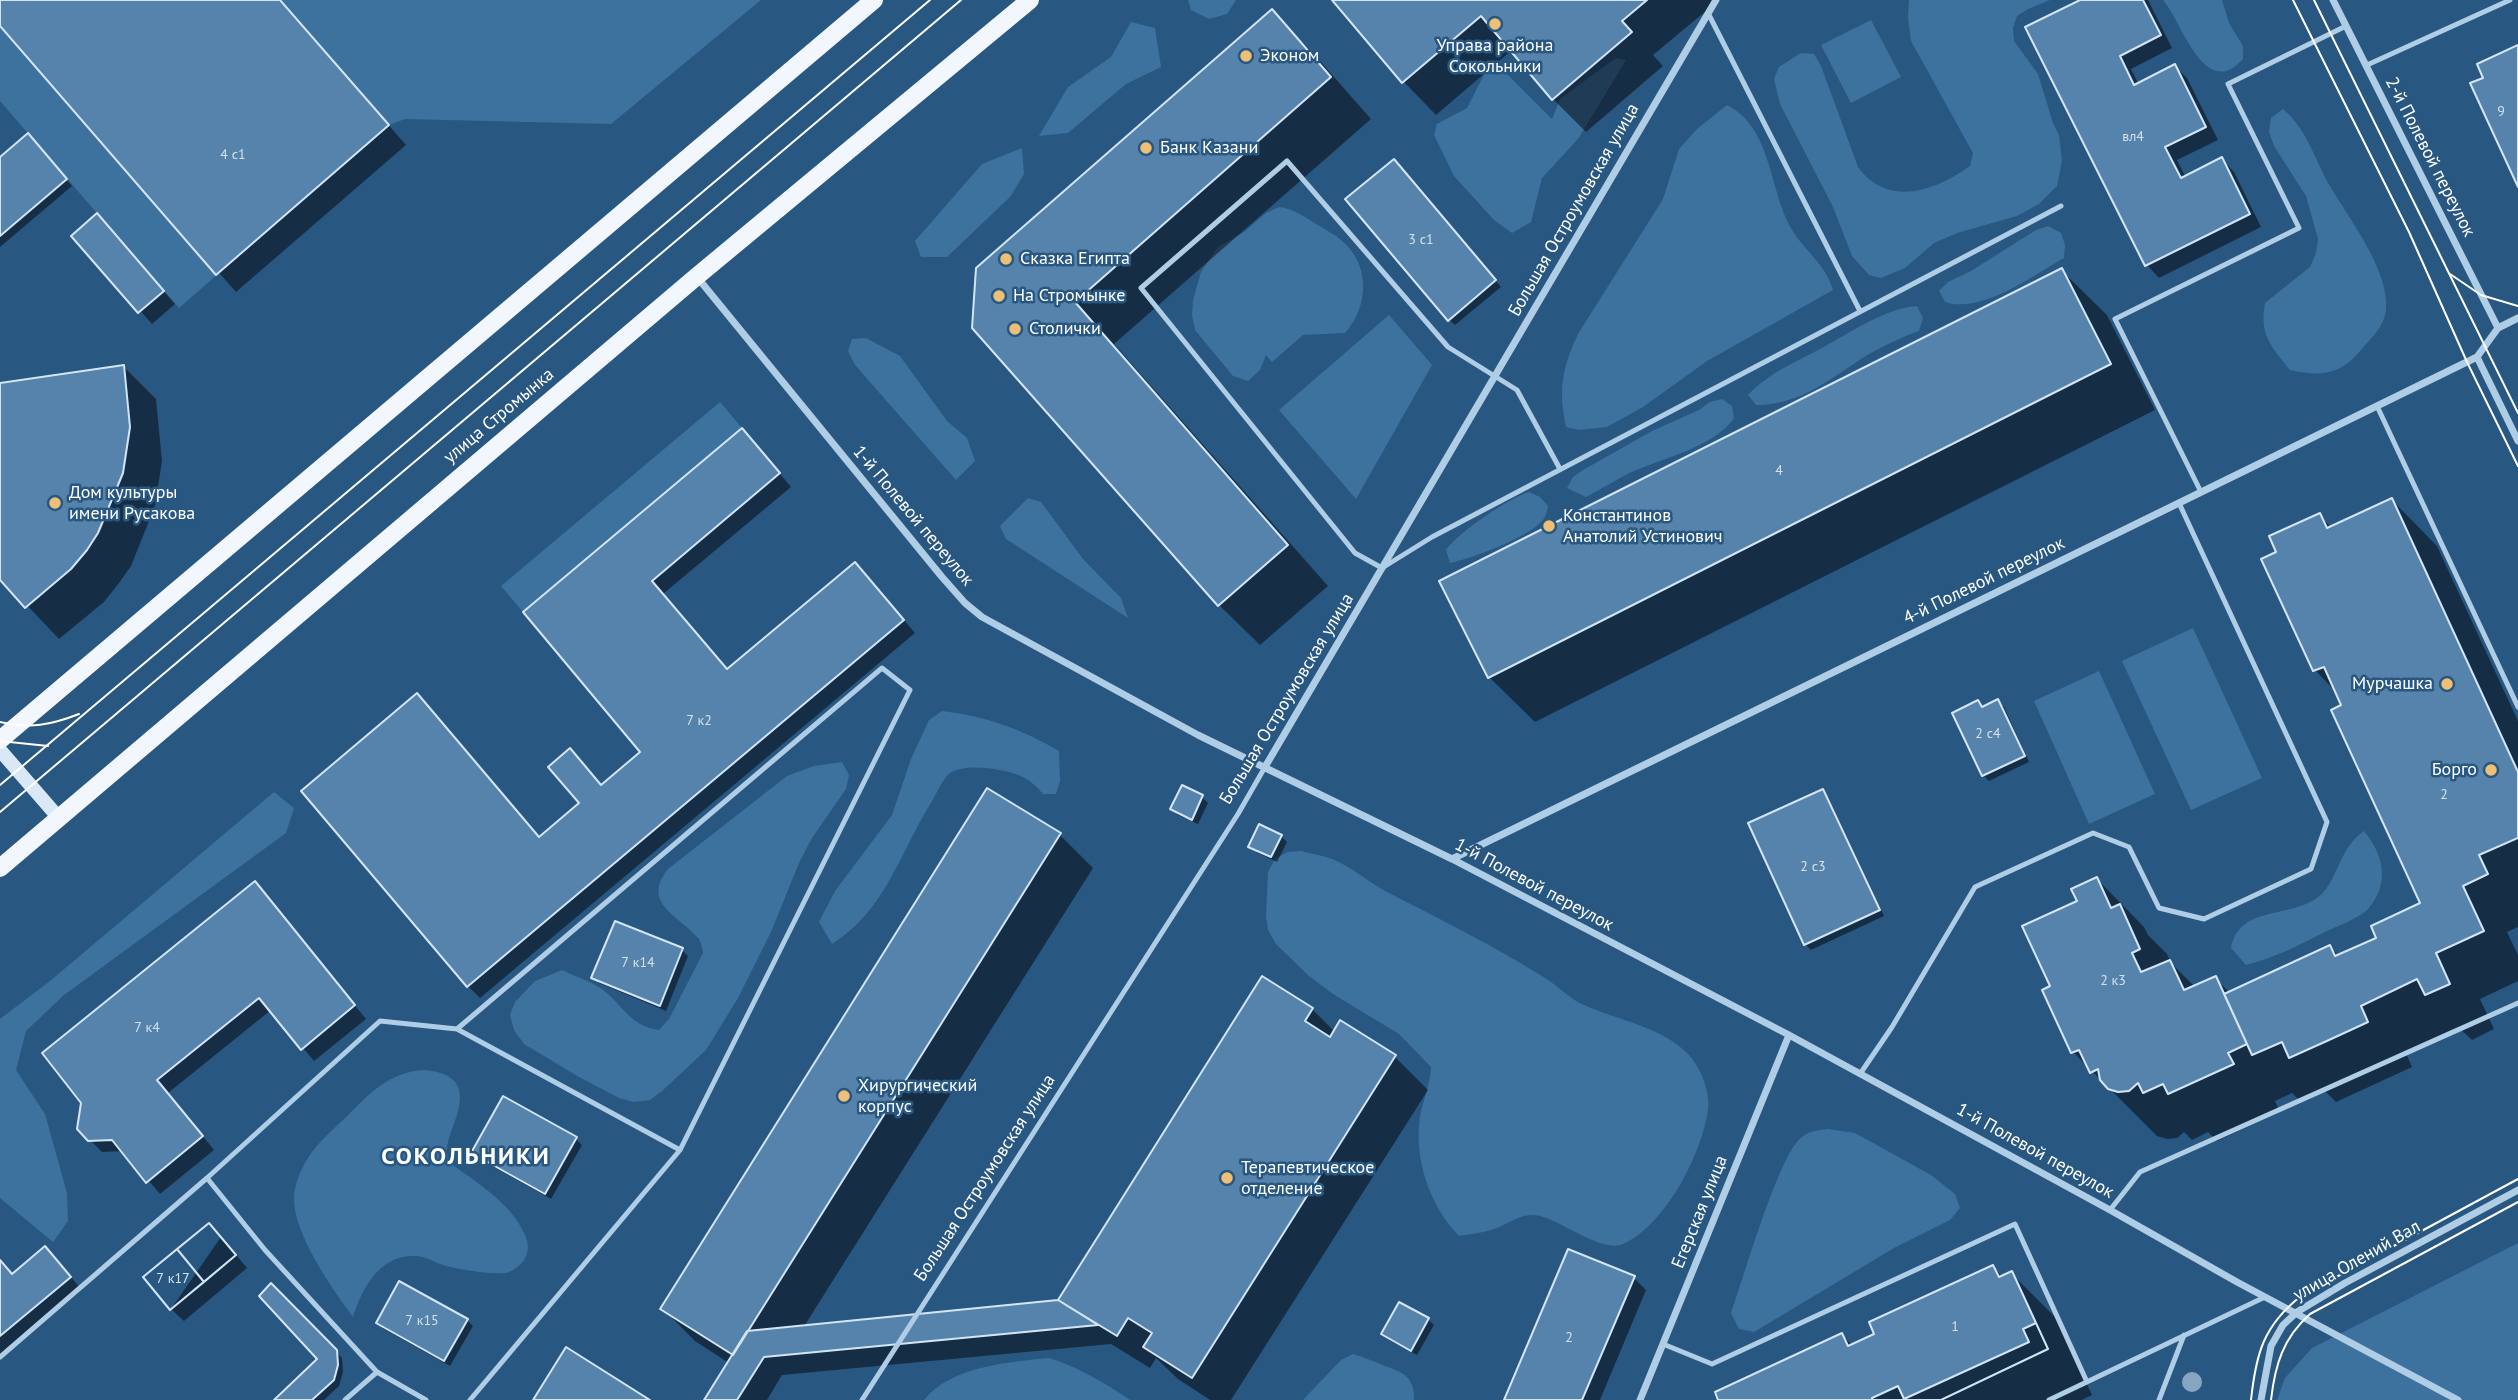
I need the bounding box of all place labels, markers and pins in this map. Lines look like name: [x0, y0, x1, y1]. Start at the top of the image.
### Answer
marker: Управа района Сокольники: [1487, 16, 1503, 32]
place label: Управа района Сокольники: [1437, 35, 1553, 78]
place label: Эконом: [1260, 45, 1319, 67]
marker: Эконом: [1238, 48, 1254, 64]
place label: Банк Казани: [1160, 137, 1258, 159]
marker: Банк Казани: [1138, 140, 1154, 156]
place label: Сказка Египта: [1020, 248, 1130, 270]
marker: Сказка Египта: [998, 251, 1014, 267]
place label: На Стромынке: [1013, 285, 1125, 307]
marker: На Стромынке: [991, 288, 1007, 304]
place label: Столички: [1029, 318, 1101, 340]
marker: Столички: [1007, 321, 1023, 337]
place label: Дом культуры имени Русакова: [69, 482, 195, 524]
marker: Дом культуры имени Русакова: [47, 495, 63, 511]
place label: Константинов Анатолий Устинович: [1563, 505, 1723, 548]
marker: Константинов Анатолий Устинович: [1541, 518, 1557, 534]
place label: Мурчашка: [2352, 673, 2433, 695]
marker: Мурчашка: [2439, 676, 2455, 692]
place label: Борго: [2432, 759, 2477, 781]
marker: Борго: [2483, 762, 2499, 778]
place label: Хирургический корпус: [858, 1075, 977, 1118]
marker: Хирургический корпус: [836, 1088, 852, 1104]
place label: Терапевтическое отделение: [1241, 1157, 1374, 1200]
marker: Терапевтическое отделение: [1219, 1170, 1235, 1186]

